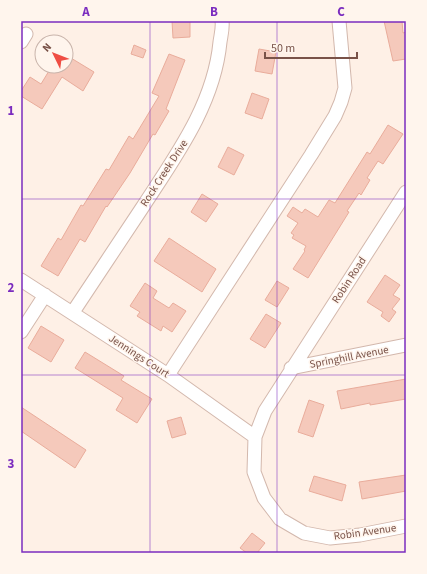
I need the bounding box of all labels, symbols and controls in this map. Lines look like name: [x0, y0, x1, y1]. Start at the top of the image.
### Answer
text: A: [81, 3, 90, 21]
text: B: [210, 3, 218, 21]
text: C: [337, 3, 345, 21]
north arrow: [34, 34, 74, 74]
scale bar: [265, 34, 357, 60]
text: N: [39, 40, 55, 55]
text: 50 m: [271, 40, 295, 57]
text: 1: [8, 102, 15, 120]
street label: Rock Creek Drive: [137, 136, 192, 209]
street label: Robin Road: [328, 254, 370, 306]
text: 2: [8, 279, 15, 297]
street label: Jennings Court: [106, 331, 173, 381]
street label: Springhill Avenue: [308, 342, 390, 372]
text: 3: [8, 455, 15, 473]
street label: Robin Avenue: [333, 520, 398, 544]

